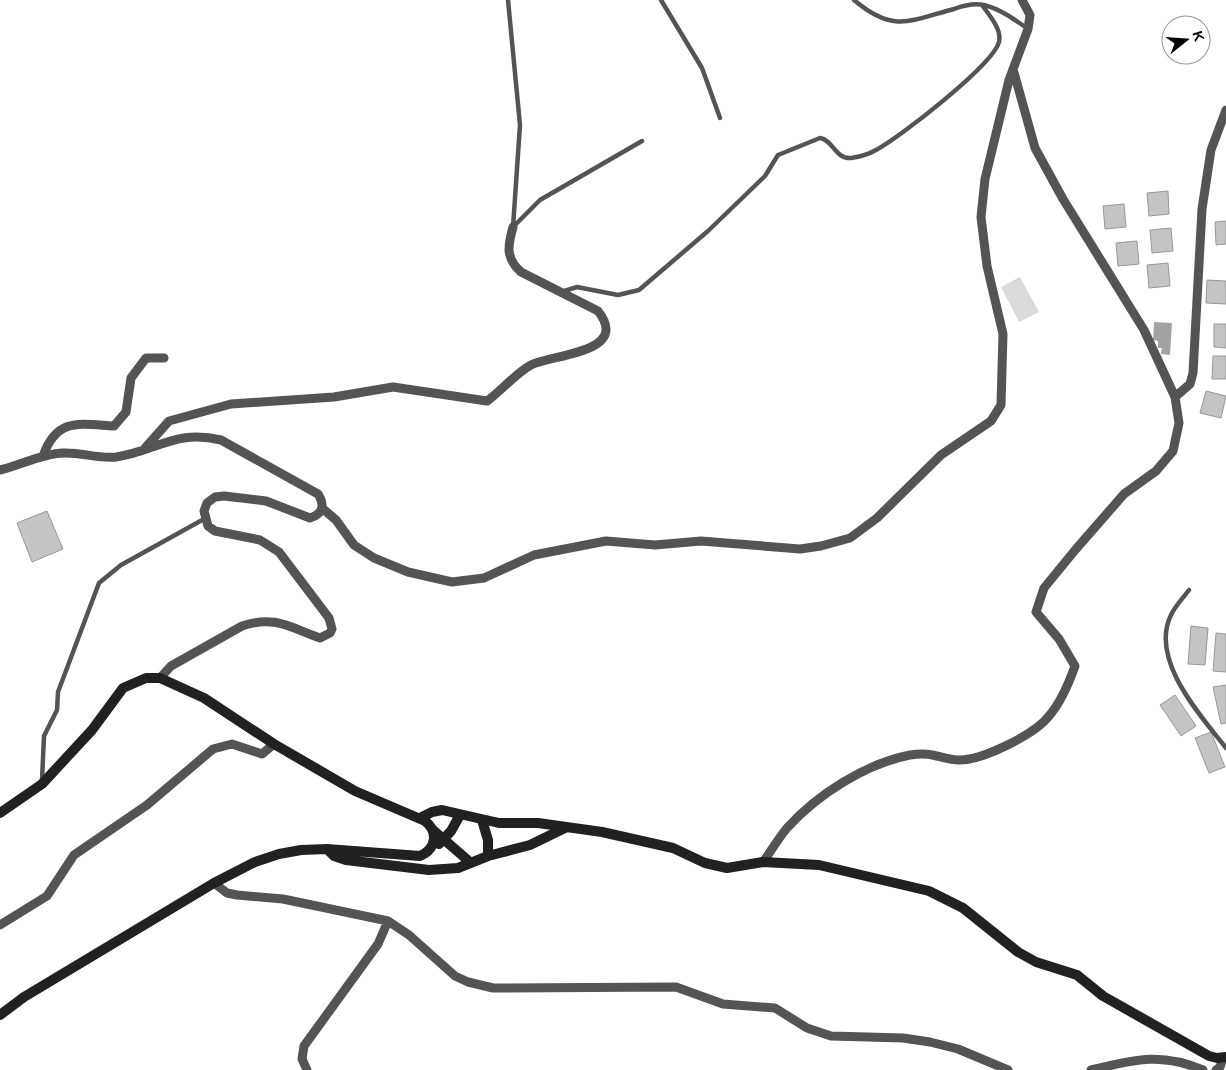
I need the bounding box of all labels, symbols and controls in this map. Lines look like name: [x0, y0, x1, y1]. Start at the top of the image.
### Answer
north arrow: [1161, 15, 1211, 65]
text: K: [1189, 29, 1208, 43]

